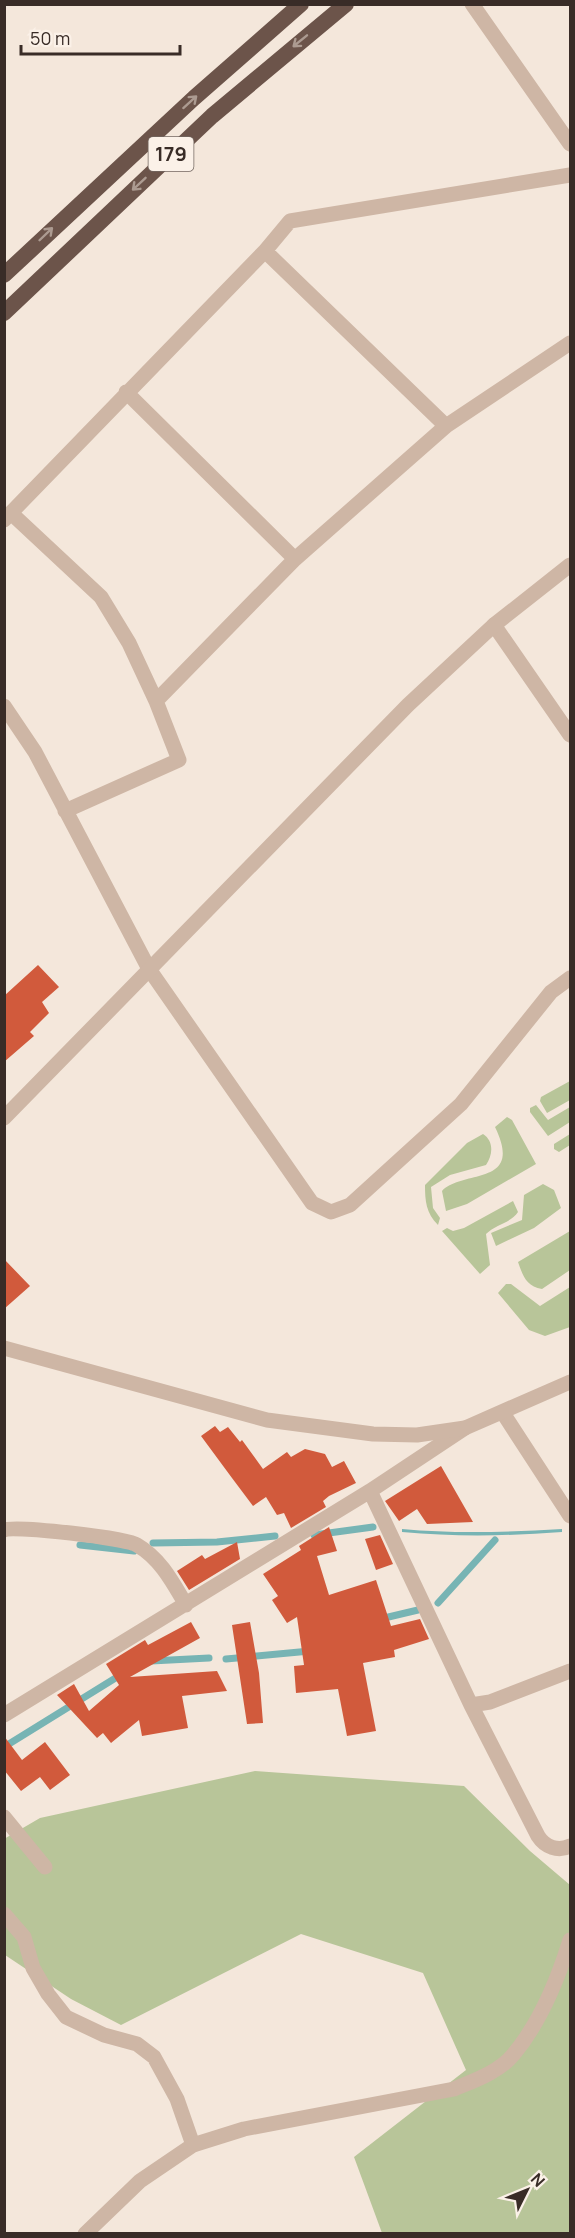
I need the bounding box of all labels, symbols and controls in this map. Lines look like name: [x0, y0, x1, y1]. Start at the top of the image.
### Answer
scale bar: [21, 18, 180, 56]
text: 50 m: [30, 26, 70, 50]
one-way arrow: [293, 34, 308, 48]
one-way arrow: [182, 95, 197, 109]
road number: 179: [148, 137, 194, 171]
one-way arrow: [131, 177, 146, 192]
one-way arrow: [39, 227, 54, 241]
north arrow: [497, 2160, 557, 2220]
text: N: [526, 2168, 550, 2191]

